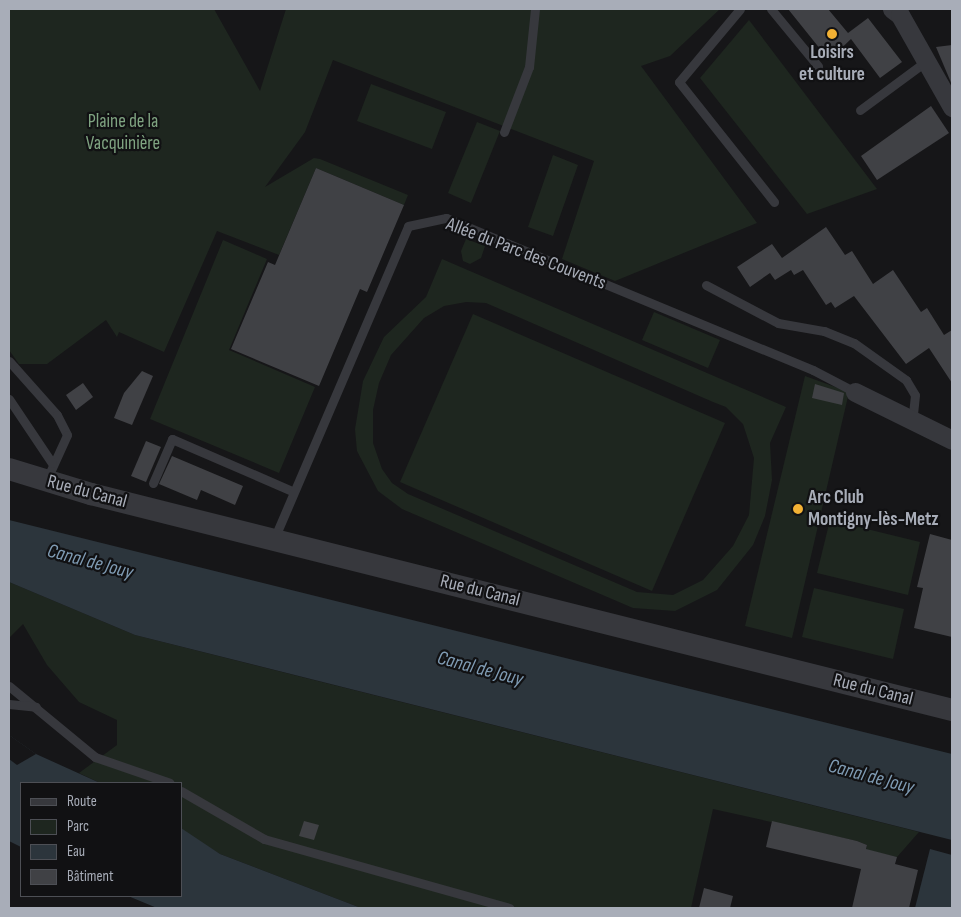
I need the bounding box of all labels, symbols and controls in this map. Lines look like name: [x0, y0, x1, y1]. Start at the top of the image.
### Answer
marker: Loisirs et culture: [826, 28, 838, 40]
place label: Loisirs et culture: [799, 42, 865, 86]
park label: Plaine de la Vacquinière: [86, 111, 160, 155]
street label: Allée du Parc des Couvents: [443, 213, 609, 295]
street label: Rue du Canal: [45, 470, 129, 514]
place label: Arc Club Montigny-lès-Metz: [808, 487, 939, 531]
marker: Arc Club Montigny-lès-Metz: [792, 503, 804, 515]
water label: Canal de Jouy: [45, 539, 135, 585]
street label: Rue du Canal: [438, 570, 522, 612]
water label: Canal de Jouy: [435, 646, 525, 692]
street label: Rue du Canal: [831, 669, 915, 711]
water label: Canal de Jouy: [826, 754, 916, 800]
legend: [20, 782, 182, 897]
text: Route: [67, 792, 97, 811]
text: Parc: [67, 817, 89, 836]
text: Eau: [67, 842, 85, 861]
text: Bâtiment: [67, 867, 114, 886]

